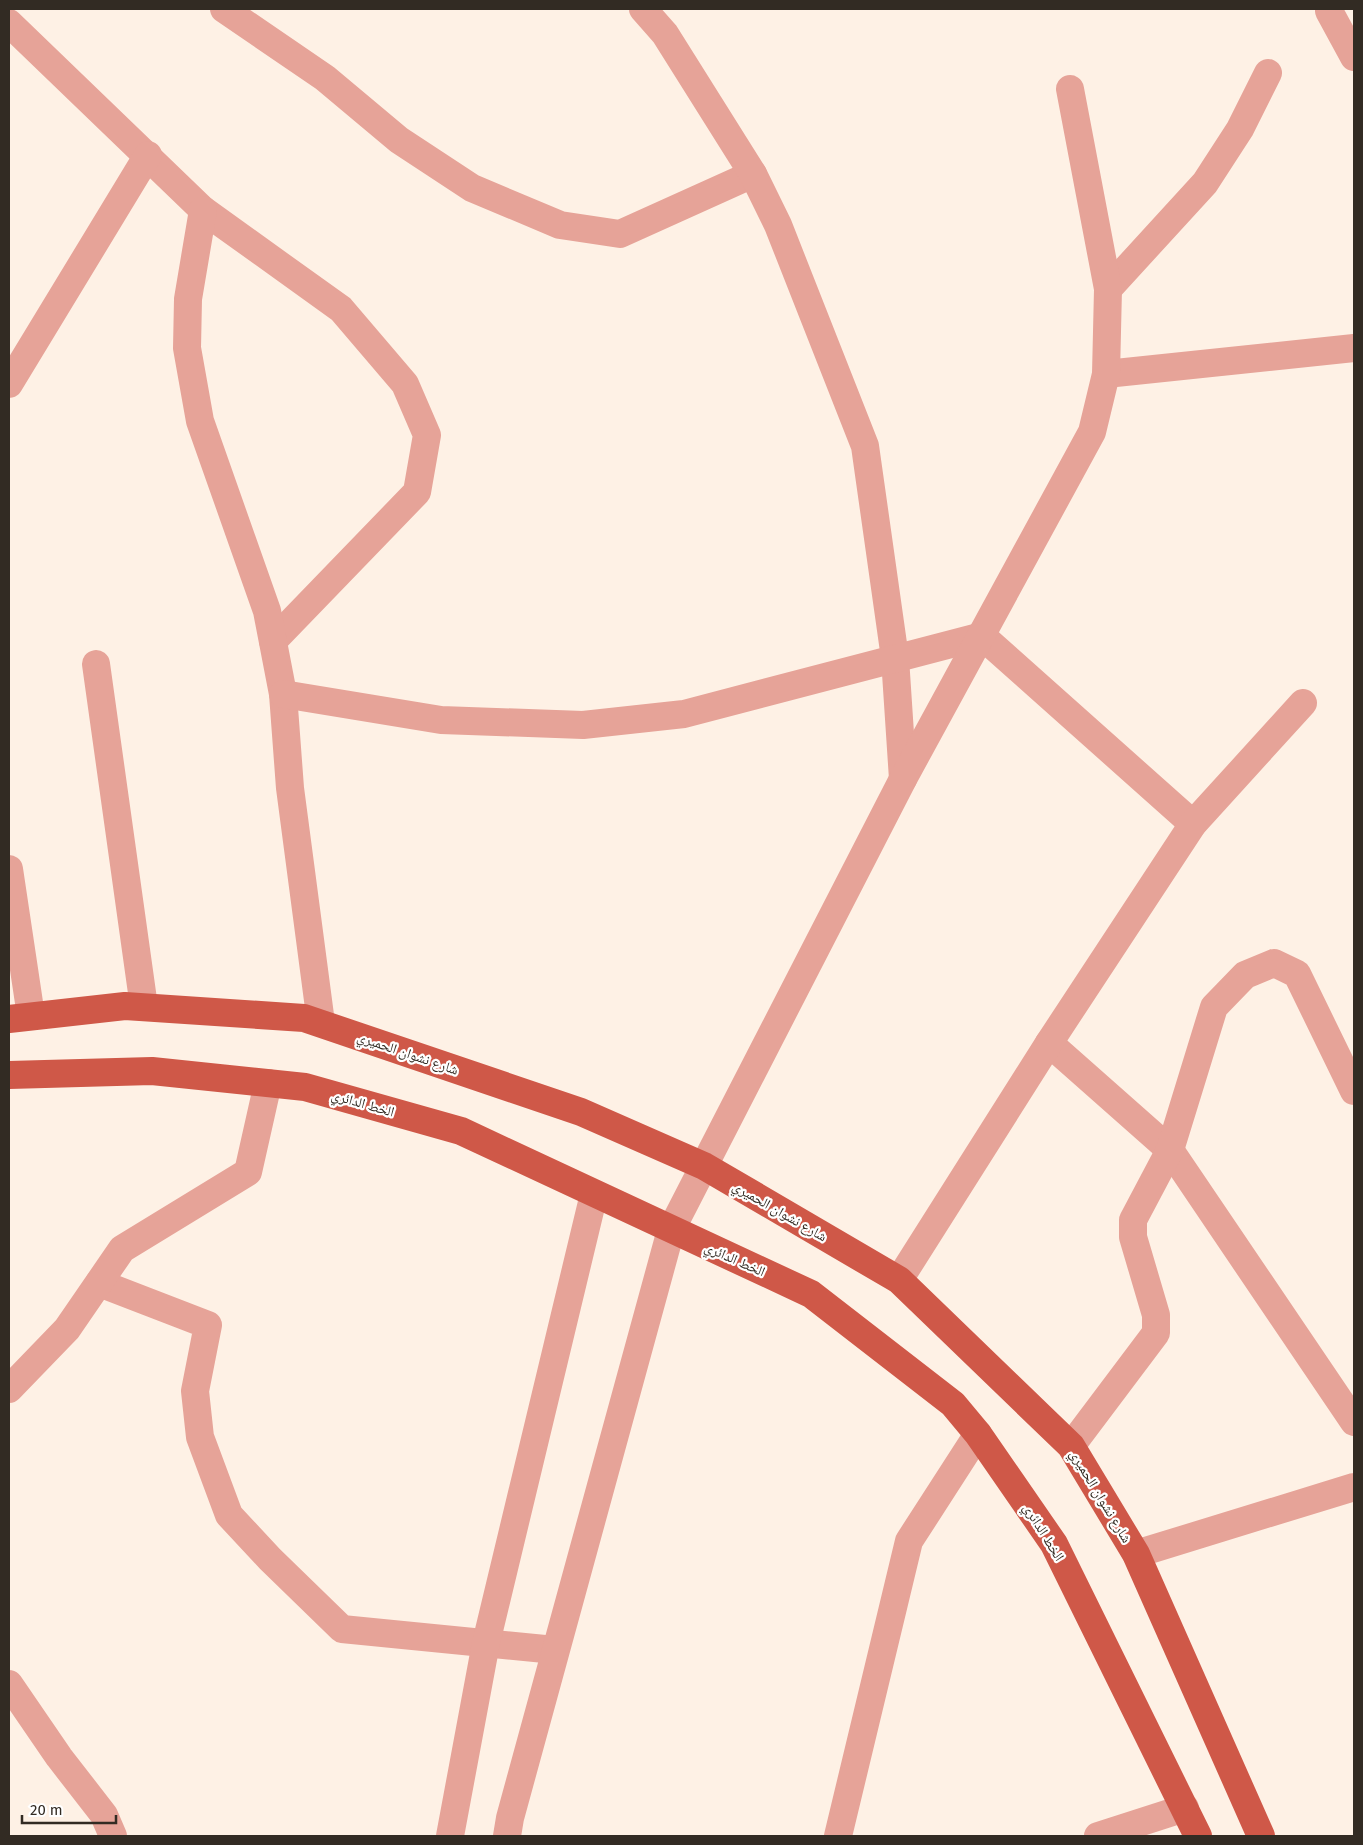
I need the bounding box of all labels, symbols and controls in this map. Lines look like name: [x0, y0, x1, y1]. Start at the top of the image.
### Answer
street label: شارع نشوان الحميري: [354, 1028, 461, 1081]
street label: الخط الدائري: [329, 1086, 396, 1123]
street label: شارع نشوان الحميري: [728, 1178, 830, 1248]
street label: الخط الدائري: [701, 1239, 768, 1283]
street label: شارع نشوان الحميري: [1064, 1446, 1135, 1547]
street label: الخط الدائري: [1017, 1500, 1068, 1566]
scale bar: [22, 1792, 116, 1824]
text: 20 m: [30, 1801, 63, 1819]

